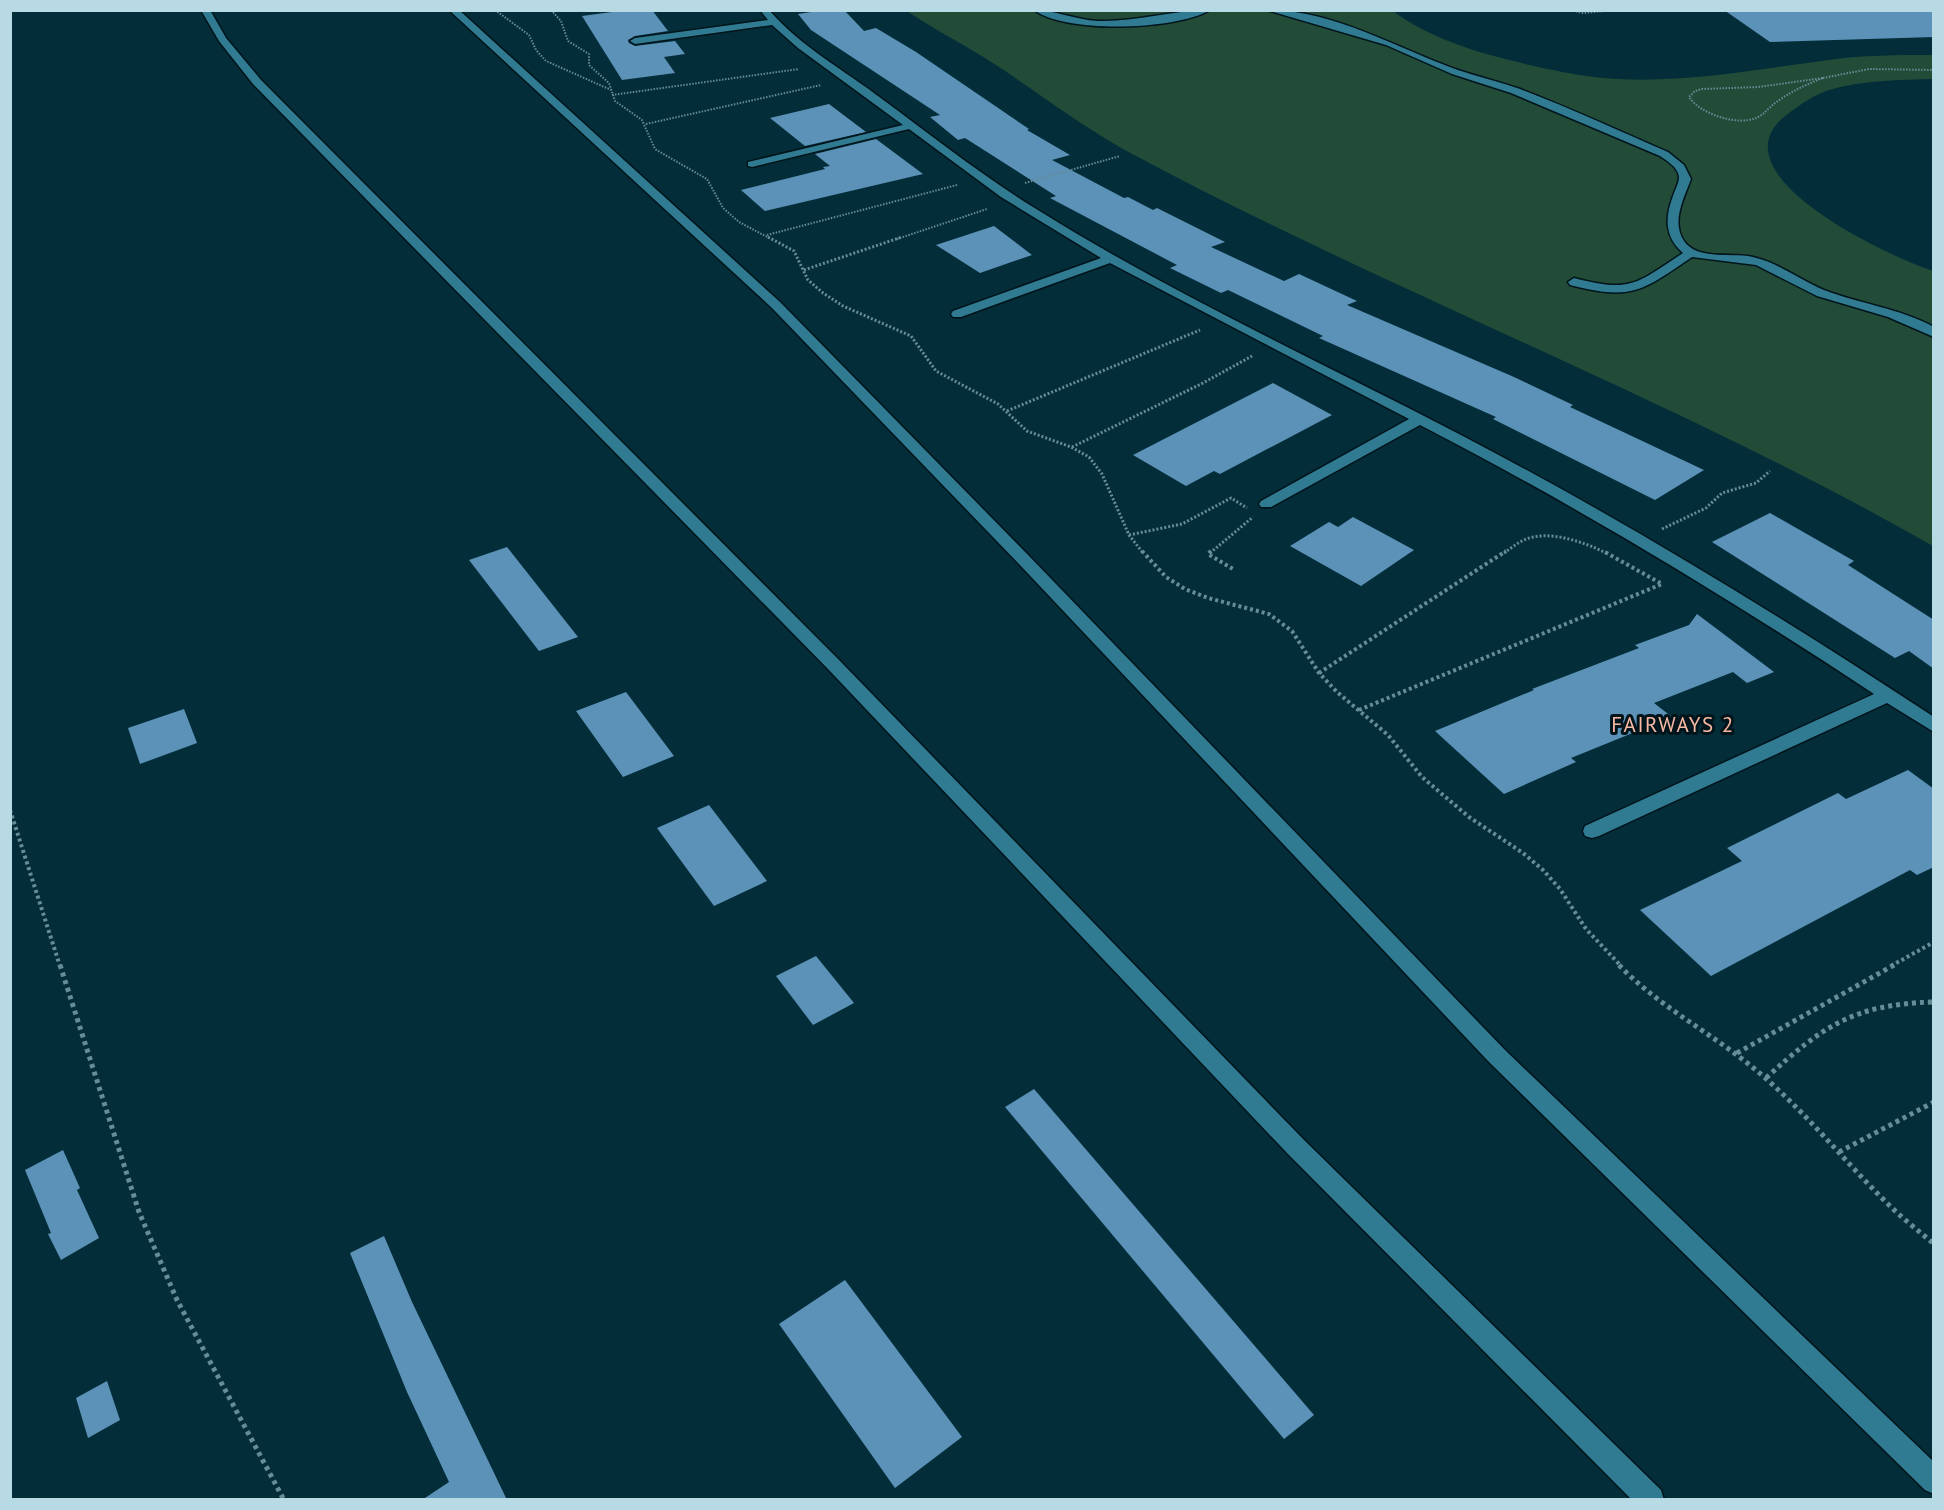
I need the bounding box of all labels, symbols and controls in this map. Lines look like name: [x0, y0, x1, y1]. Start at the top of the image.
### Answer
district label: FAIRWAYS 2: [1611, 711, 1735, 738]

